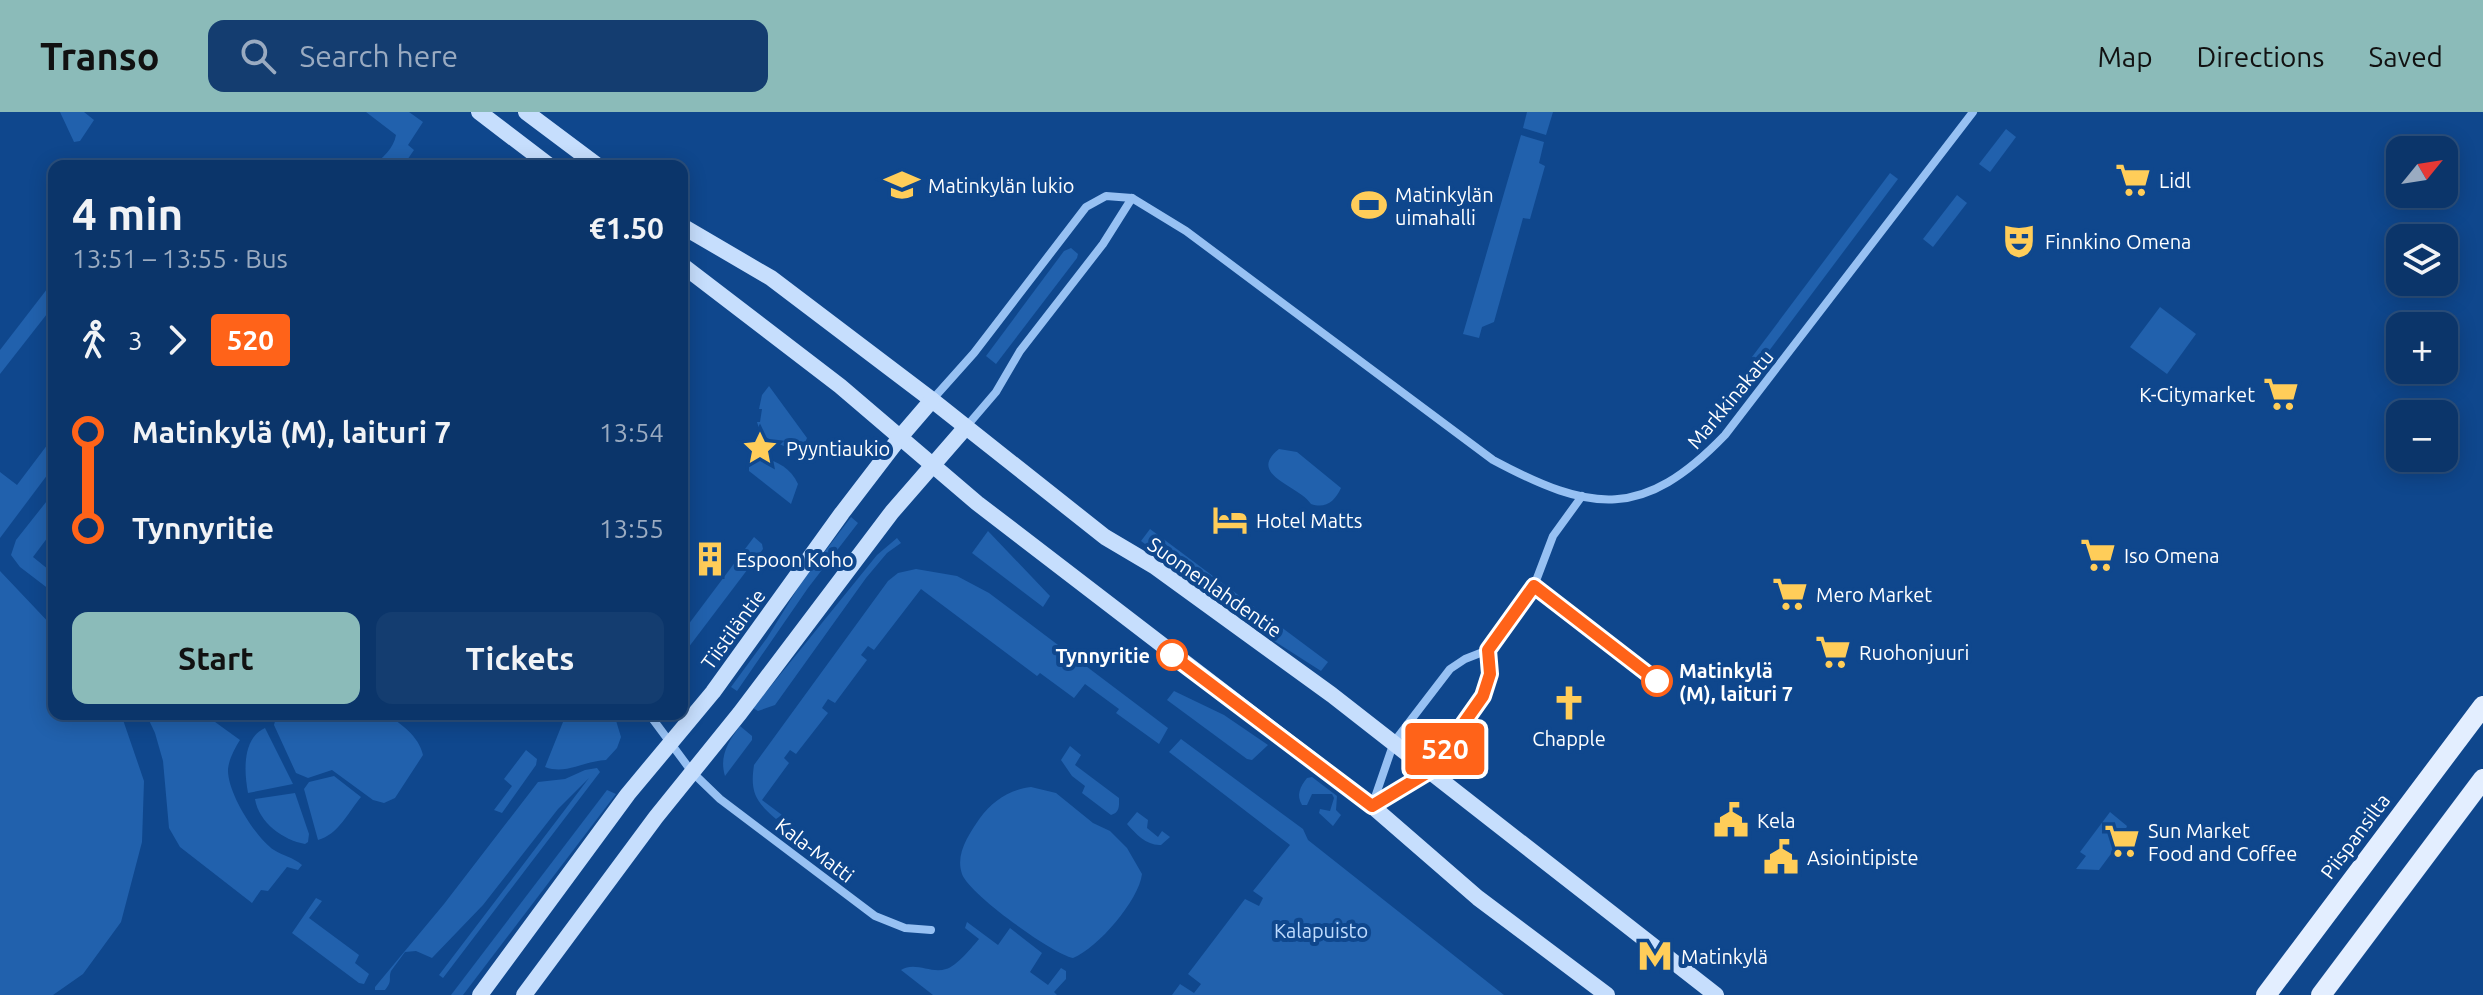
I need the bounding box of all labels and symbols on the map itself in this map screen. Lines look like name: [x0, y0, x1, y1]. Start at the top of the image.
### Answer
north arrow: [2386, 136, 2458, 208]
supermarket icon: Lidl: [2114, 161, 2152, 199]
school or university icon: Matinkylän lukio: [883, 166, 921, 204]
place label: Lidl: [2159, 169, 2191, 192]
place label: Matinkylän lukio: [928, 174, 1074, 197]
place label: Matinkylän uimahalli: [1395, 183, 1494, 229]
sports icon: Matinkylän uimahalli: [1350, 186, 1388, 224]
theatre icon: Finnkino Omena: [2000, 222, 2038, 260]
place label: Finnkino Omena: [2045, 230, 2191, 253]
street label: Markkinakatu: [1682, 345, 1778, 453]
supermarket icon: K-Citymarket: [2262, 375, 2300, 413]
place label: K-Citymarket: [2139, 383, 2255, 406]
place icon: Pyyntiaukio: [741, 429, 779, 467]
place label: Pyyntiaukio: [786, 437, 890, 460]
hotel icon: Hotel Matts: [1211, 501, 1249, 539]
place label: Hotel Matts: [1256, 509, 1362, 532]
street label: Suomenlahdentie: [1144, 532, 1286, 642]
supermarket icon: Iso Omena: [2079, 536, 2117, 574]
building icon: Espoon Koho: [691, 540, 729, 578]
place label: Iso Omena: [2124, 544, 2220, 567]
place label: Espoon Koho: [736, 548, 854, 571]
supermarket icon: Mero Market: [1771, 575, 1809, 613]
place label: Mero Market: [1816, 583, 1932, 606]
street label: Tiistiläntie: [696, 584, 770, 674]
supermarket icon: Ruohonjuuri: [1814, 633, 1852, 671]
marker: Tynnyritie: [1157, 640, 1187, 670]
place label: Ruohonjuuri: [1859, 641, 1969, 664]
place label: Tynnyritie: [1055, 644, 1150, 667]
place label: Matinkylä (M), laituri 7: [1679, 659, 1793, 705]
marker: Matinkylä (M), laituri 7: [1642, 666, 1672, 696]
church icon: Chapple: [1550, 684, 1588, 722]
line badge: 520: [1399, 723, 1491, 775]
place label: Chapple: [1532, 727, 1606, 750]
street label: Piispansilta: [2316, 789, 2394, 883]
public building icon: Kela: [1712, 801, 1750, 839]
place label: Kela: [1757, 809, 1796, 832]
street label: Kala-Matti: [771, 813, 859, 887]
place label: Sun Market Food and Coffee: [2148, 819, 2297, 865]
supermarket icon: Sun Market Food and Coffee: [2103, 822, 2141, 860]
public building icon: Asiointipiste: [1762, 838, 1800, 876]
place label: Asiointipiste: [1807, 846, 1919, 869]
park label: Kalapuisto: [1274, 919, 1368, 942]
metro station icon: Matinkylä: [1636, 937, 1674, 975]
place label: Matinkylä: [1681, 945, 1768, 968]

